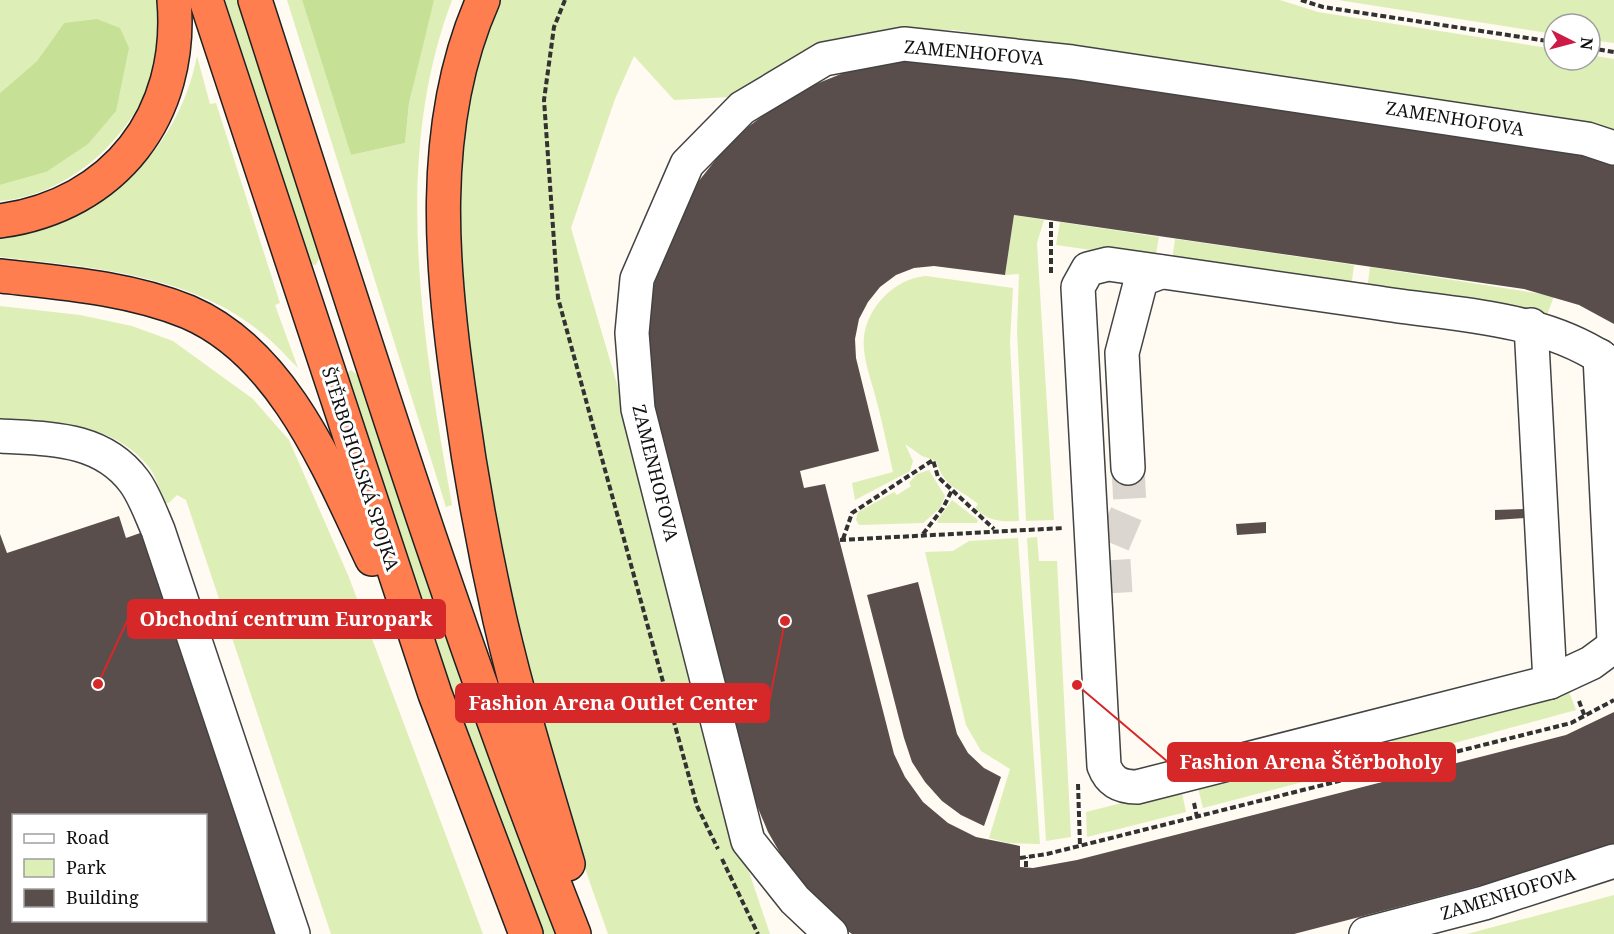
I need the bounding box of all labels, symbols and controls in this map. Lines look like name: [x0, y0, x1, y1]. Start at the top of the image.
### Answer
north arrow: [1542, 12, 1602, 72]
street label: ZAMENHOFOVA: [903, 34, 1045, 70]
text: N: [1575, 36, 1599, 51]
street label: ZAMENHOFOVA: [1384, 95, 1526, 141]
street label: ŠTĚRBOHOLSKÁ SPOJKA: [317, 364, 405, 574]
street label: ZAMENHOFOVA: [627, 402, 685, 544]
callout: Obchodní centrum Europark: [128, 600, 445, 638]
text: Obchodní centrum Europark: [140, 605, 433, 632]
callout: Fashion Arena Outlet Center: [456, 684, 769, 722]
text: Fashion Arena Outlet Center: [468, 689, 758, 716]
callout: Fashion Arena Štěrboholy: [1168, 743, 1455, 781]
text: Fashion Arena Štěrboholy: [1179, 748, 1443, 775]
legend: [12, 814, 207, 922]
text: Road: [66, 825, 109, 849]
text: Park: [66, 855, 106, 879]
street label: ZAMENHOFOVA: [1437, 861, 1578, 925]
text: Building: [66, 885, 139, 909]

